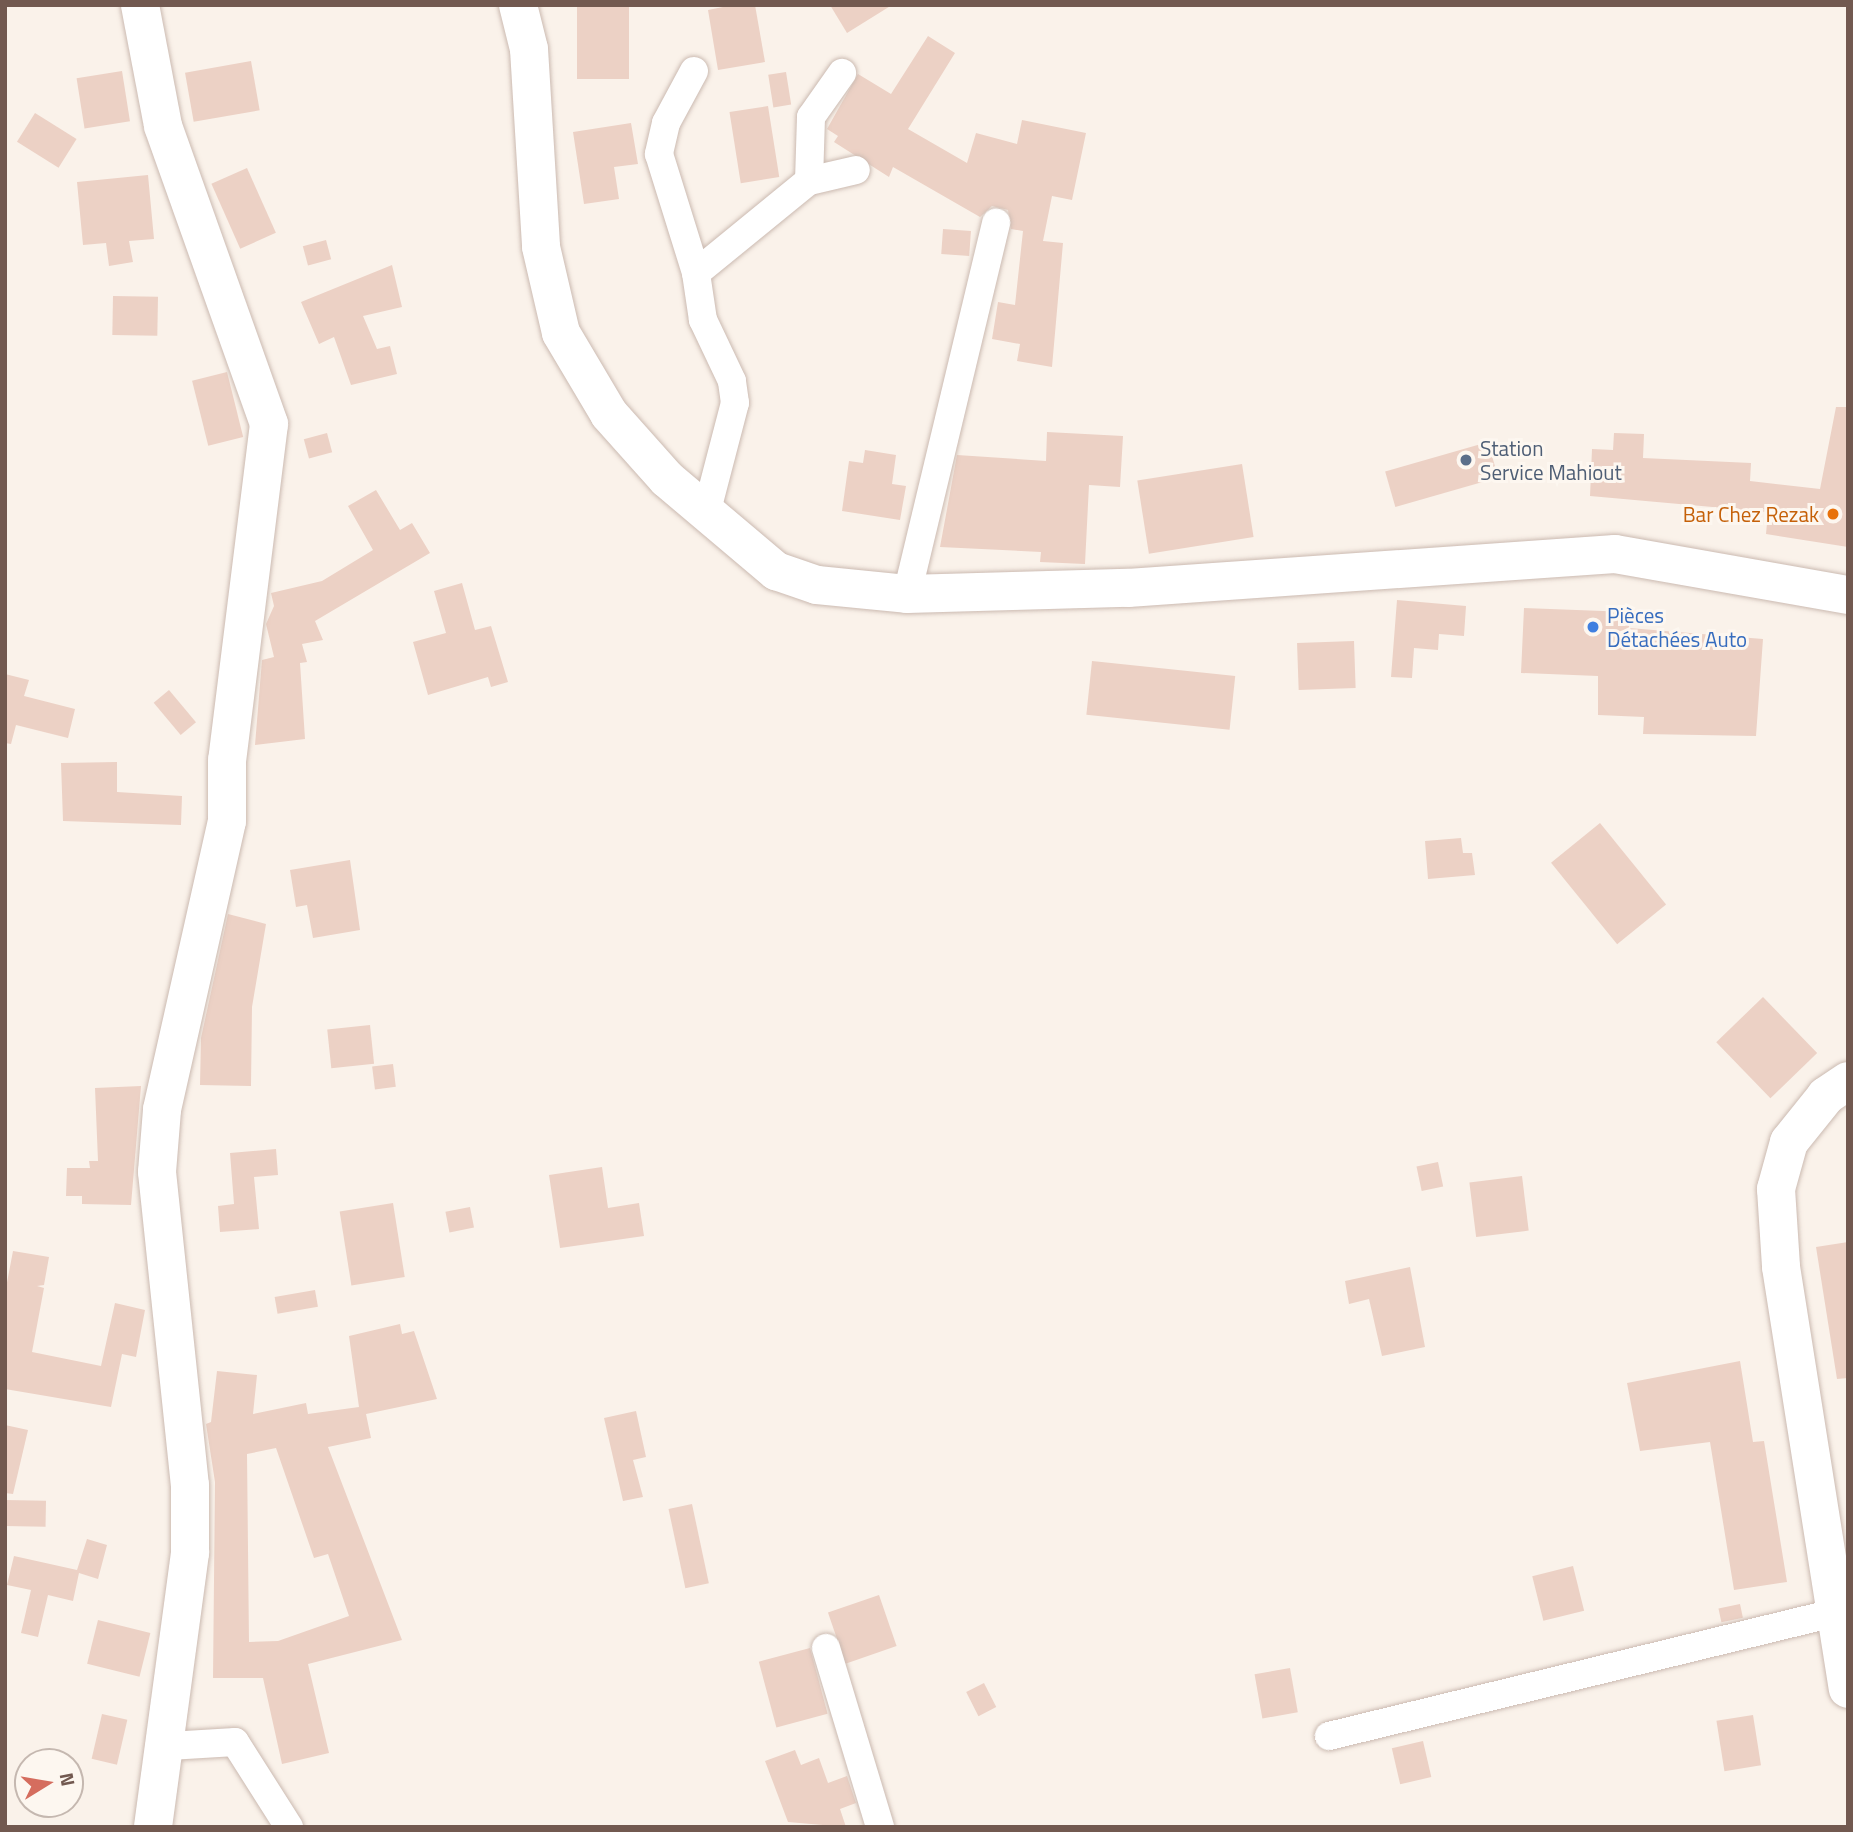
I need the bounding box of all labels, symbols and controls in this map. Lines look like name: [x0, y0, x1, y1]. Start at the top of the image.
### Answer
place label: Station Service Mahiout: [1480, 435, 1622, 485]
marker: Station Service Mahiout: [1458, 452, 1474, 468]
place label: Bar Chez Rezak: [1683, 501, 1819, 527]
marker: Bar Chez Rezak: [1825, 506, 1841, 522]
place label: Pièces Détachées Auto: [1607, 602, 1747, 652]
marker: Pièces Détachées Auto: [1585, 619, 1601, 635]
north arrow: [14, 1748, 84, 1818]
text: N: [53, 1770, 84, 1789]

